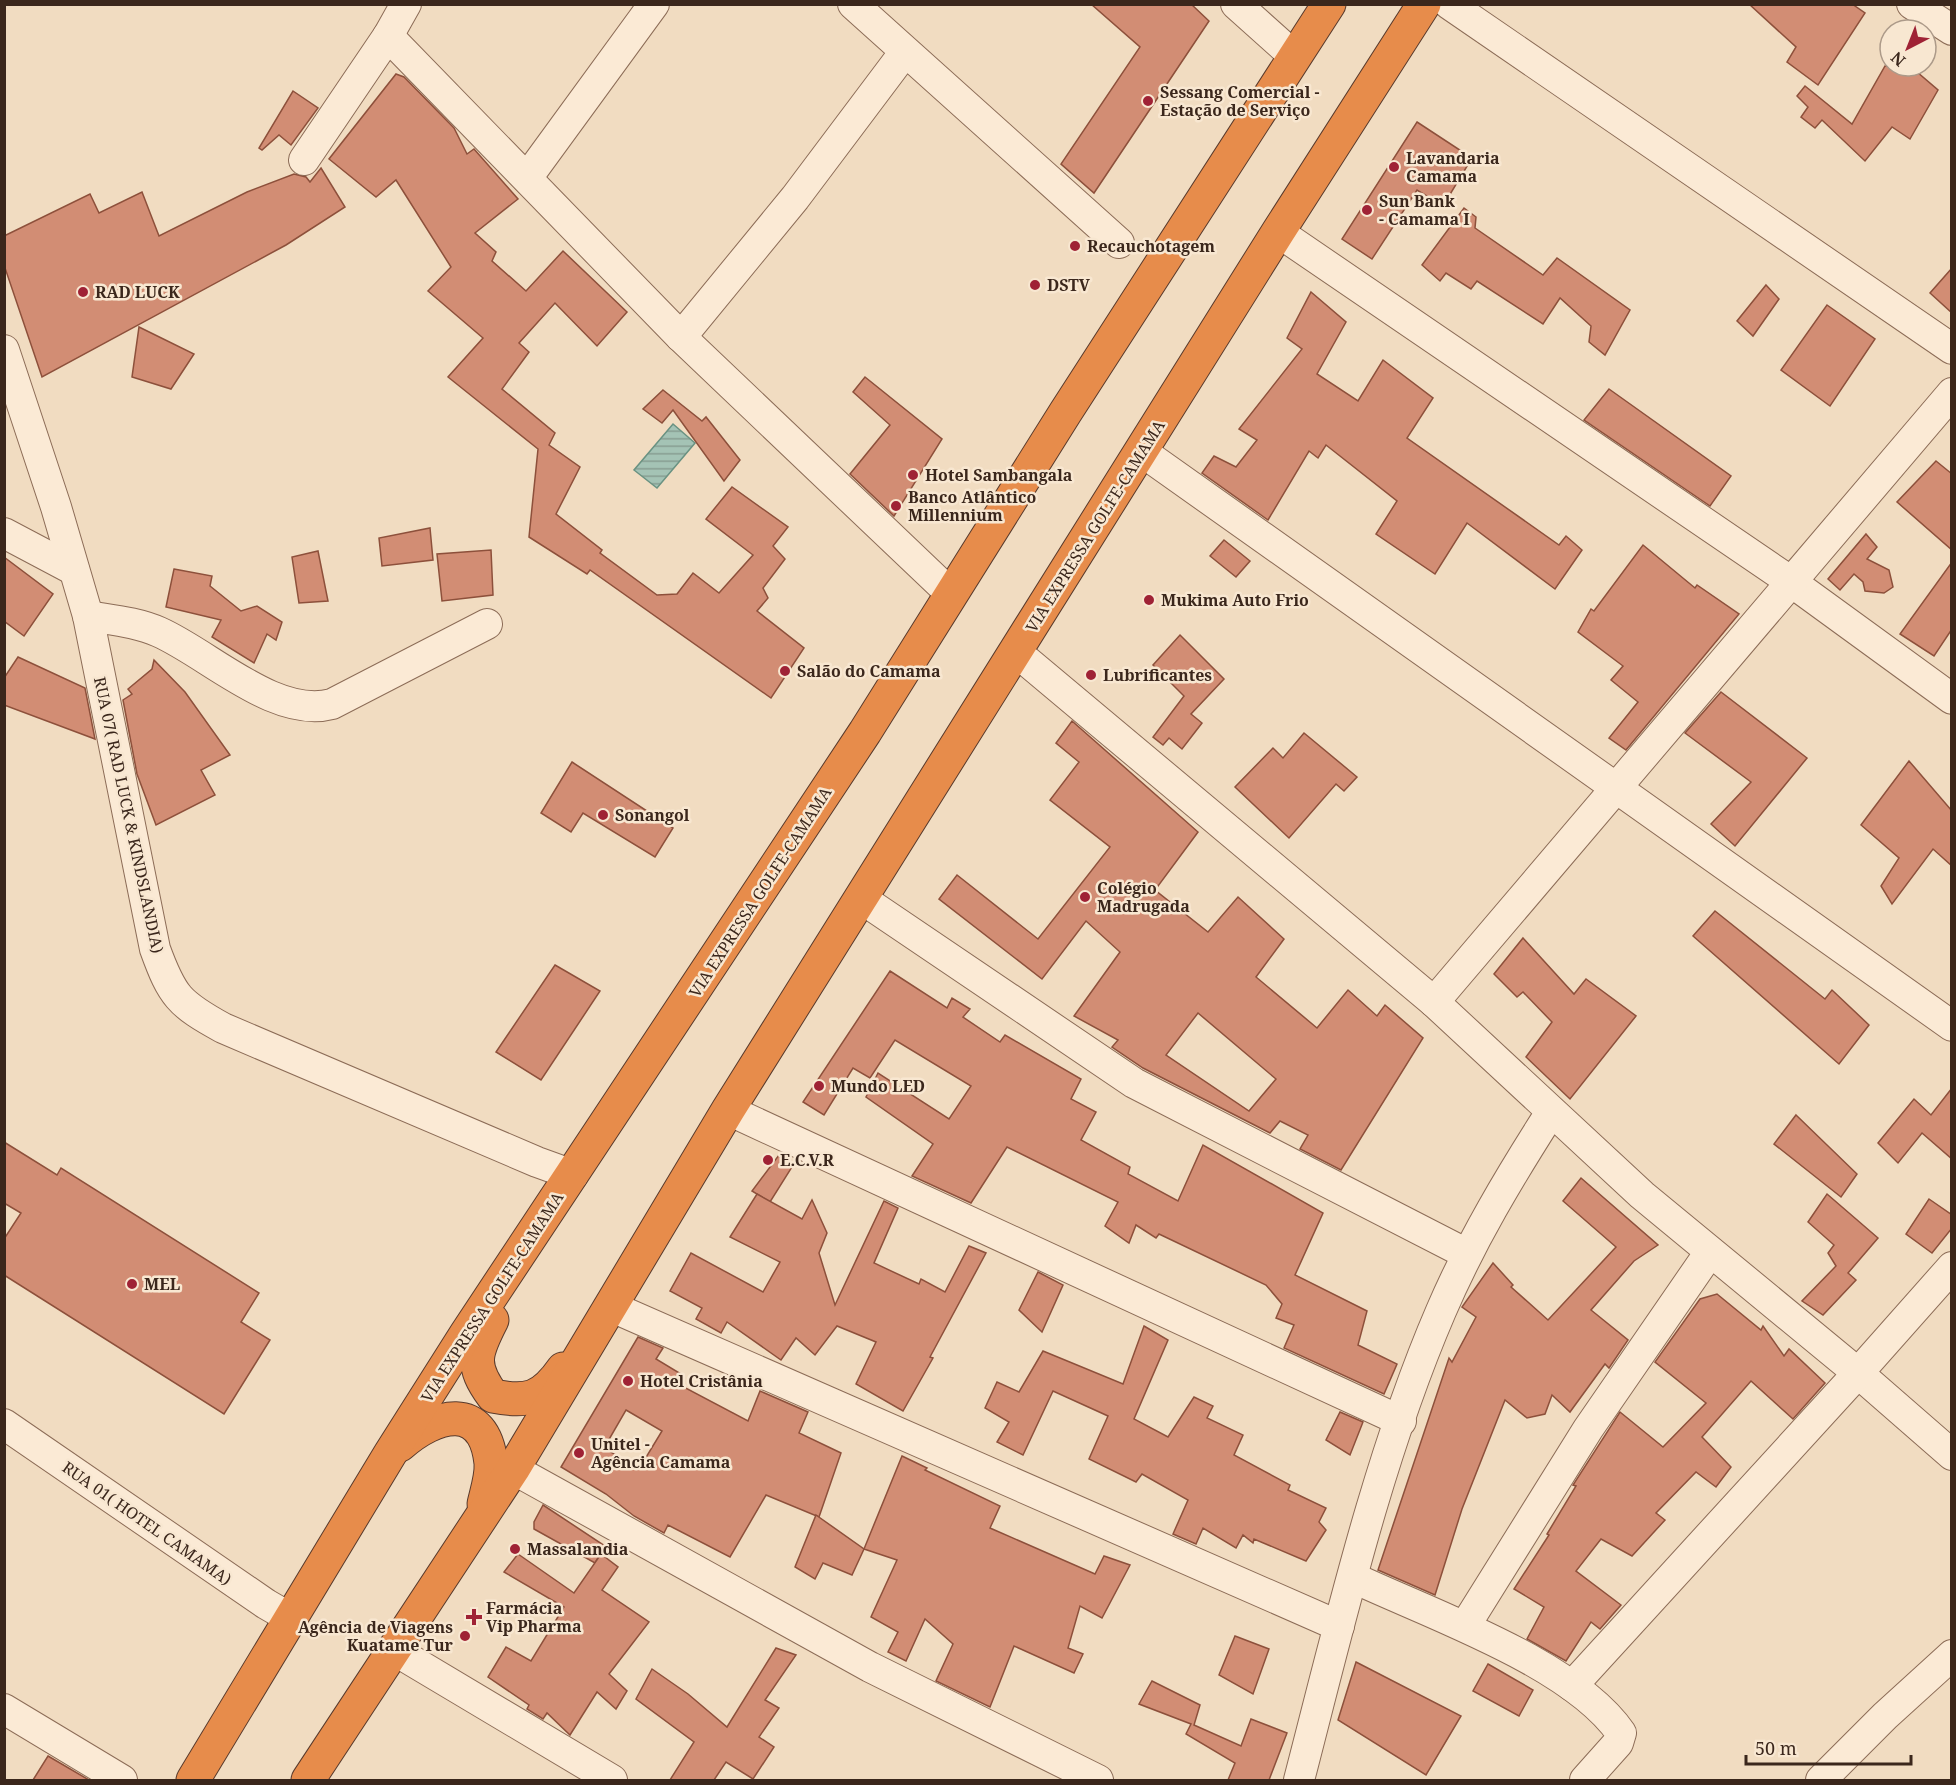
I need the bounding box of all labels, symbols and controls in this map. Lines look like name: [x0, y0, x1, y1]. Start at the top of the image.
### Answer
north arrow: [1878, 18, 1938, 78]
text: N: [1886, 46, 1910, 72]
place label: Sessang Comercial - Estação de Serviço: [1160, 81, 1319, 121]
marker: Sessang Comercial - Estação de Serviço: [1141, 94, 1155, 108]
place label: Lavandaria Camama: [1406, 147, 1500, 187]
marker: Lavandaria Camama: [1387, 160, 1401, 174]
place label: Sun Bank - Camama I: [1379, 190, 1470, 230]
marker: Sun Bank - Camama I: [1360, 203, 1374, 217]
place label: Recauchotagem: [1087, 235, 1215, 257]
marker: Recauchotagem: [1068, 239, 1082, 253]
place label: DSTV: [1047, 274, 1091, 296]
marker: DSTV: [1028, 278, 1042, 292]
place label: RAD LUCK: [95, 281, 180, 303]
marker: RAD LUCK: [76, 285, 90, 299]
street label: VIA EXPRESSA GOLFE-CAMAMA: [1020, 415, 1170, 636]
place label: Hotel Sambangala: [925, 464, 1073, 486]
marker: Hotel Sambangala: [906, 468, 920, 482]
place label: Banco Atlântico Millennium: [908, 486, 1036, 526]
marker: Banco Atlântico Millennium: [889, 499, 903, 513]
place label: Mukima Auto Frio: [1161, 589, 1309, 611]
marker: Mukima Auto Frio: [1142, 593, 1156, 607]
place label: Salão do Camama: [797, 660, 941, 682]
marker: Salão do Camama: [778, 664, 792, 678]
place label: Lubrificantes: [1103, 664, 1212, 686]
marker: Lubrificantes: [1084, 668, 1098, 682]
street label: RUA 07( RAD LUCK & KINDSLANDIA): [89, 675, 169, 955]
street label: VIA EXPRESSA GOLFE-CAMAMA: [684, 782, 837, 1001]
place label: Sonangol: [615, 804, 690, 826]
marker: Sonangol: [596, 808, 610, 822]
place label: Colégio Madrugada: [1097, 877, 1190, 917]
marker: Colégio Madrugada: [1078, 890, 1092, 904]
place label: Mundo LED: [831, 1075, 925, 1097]
marker: Mundo LED: [812, 1079, 826, 1093]
place label: E.C.V.R: [780, 1149, 835, 1171]
marker: E.C.V.R: [761, 1153, 775, 1167]
street label: VIA EXPRESSA GOLFE-CAMAMA: [416, 1187, 569, 1406]
place label: MEL: [144, 1273, 180, 1295]
marker: MEL: [125, 1277, 139, 1291]
place label: Hotel Cristânia: [640, 1370, 763, 1392]
marker: Hotel Cristânia: [621, 1374, 635, 1388]
place label: Unitel - Agência Camama: [591, 1433, 731, 1473]
marker: Unitel - Agência Camama: [572, 1446, 586, 1460]
street label: RUA 01( HOTEL CAMAMA): [58, 1456, 236, 1590]
place label: Massalandia: [527, 1538, 629, 1560]
marker: Massalandia: [508, 1542, 522, 1556]
place label: Farmácia Vip Pharma: [486, 1597, 582, 1637]
marker: Farmácia Vip Pharma: [467, 1610, 481, 1624]
place label: Agência de Viagens Kuatame Tur: [298, 1616, 454, 1656]
marker: Agência de Viagens Kuatame Tur: [458, 1629, 472, 1643]
scale bar: [1746, 1728, 1911, 1766]
text: 50 m: [1755, 1736, 1797, 1760]

